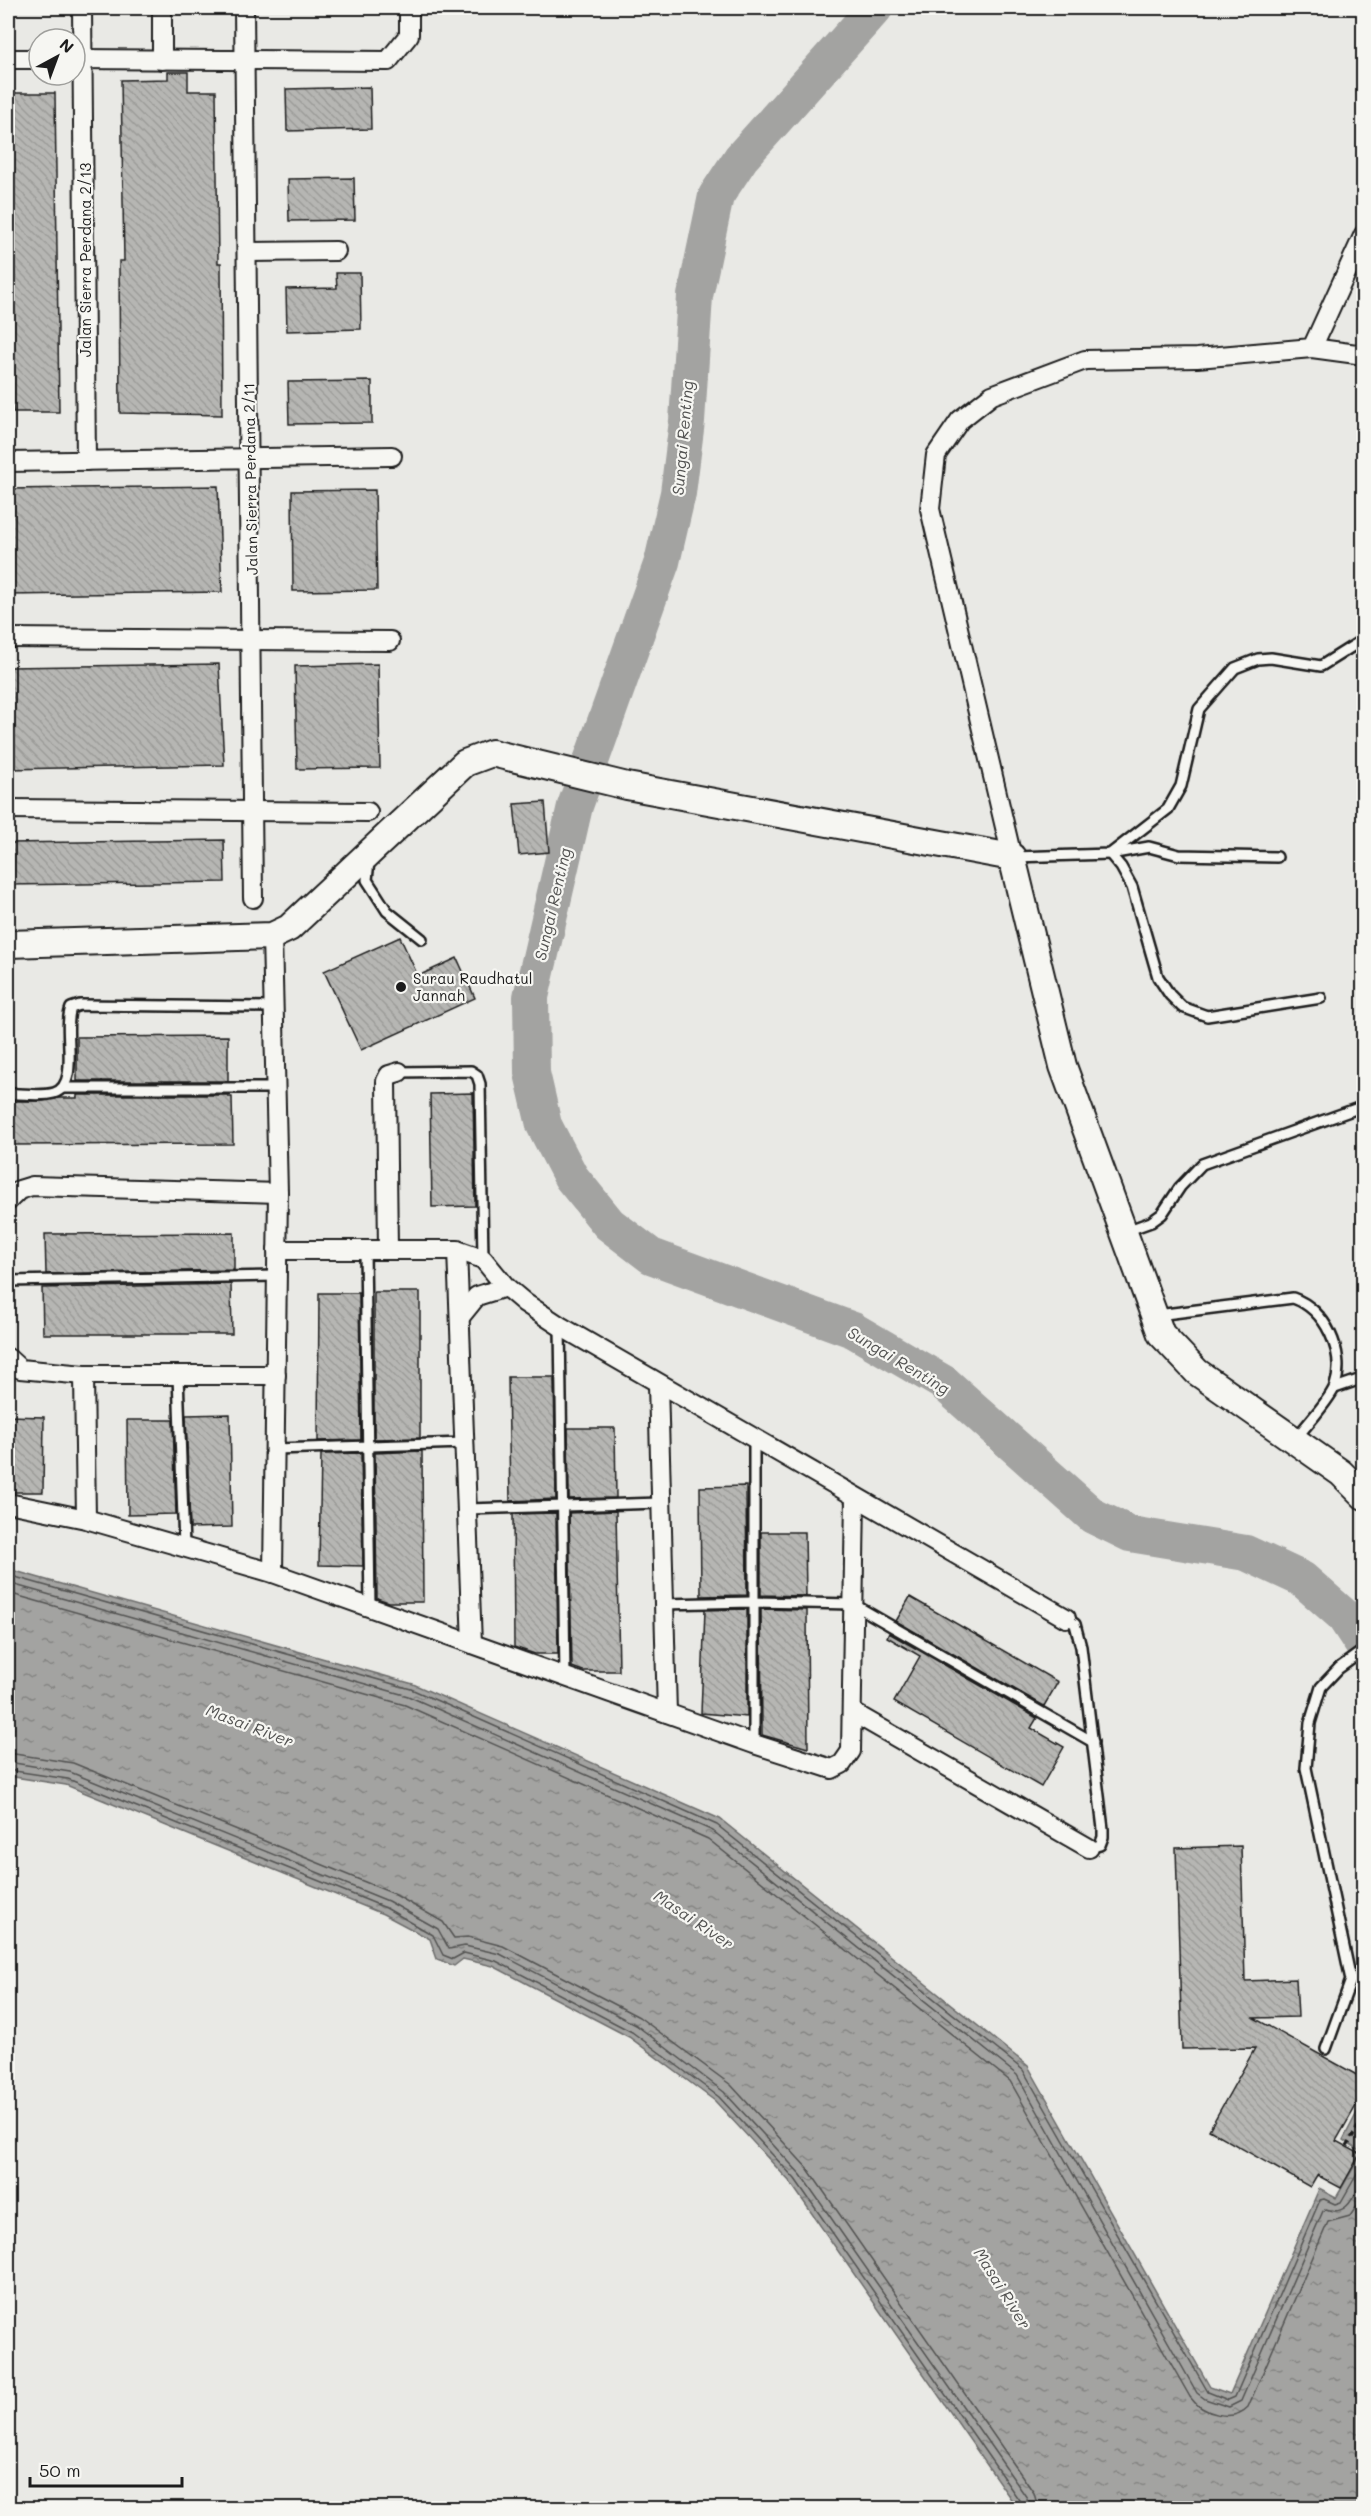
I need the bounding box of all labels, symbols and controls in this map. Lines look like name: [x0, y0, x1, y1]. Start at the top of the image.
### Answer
north arrow: [27, 27, 87, 87]
text: N: [56, 33, 79, 57]
street label: Jalan Sierra Perdana 2/13: [75, 163, 95, 357]
water label: Sungai Renting: [667, 380, 697, 496]
street label: Jalan Sierra Perdana 2/11: [238, 383, 262, 575]
water label: Sungai Renting: [529, 846, 575, 962]
place label: Surau Raudhatul Jannah: [413, 968, 533, 1005]
marker: Surau Raudhatul Jannah: [394, 980, 408, 994]
water label: Sungai Renting: [844, 1321, 954, 1399]
water label: Masai River: [203, 1699, 297, 1751]
water label: Masai River: [650, 1885, 738, 1953]
water label: Masai River: [970, 2243, 1036, 2333]
scale bar: [30, 2450, 182, 2488]
text: 50 m: [39, 2458, 81, 2482]

